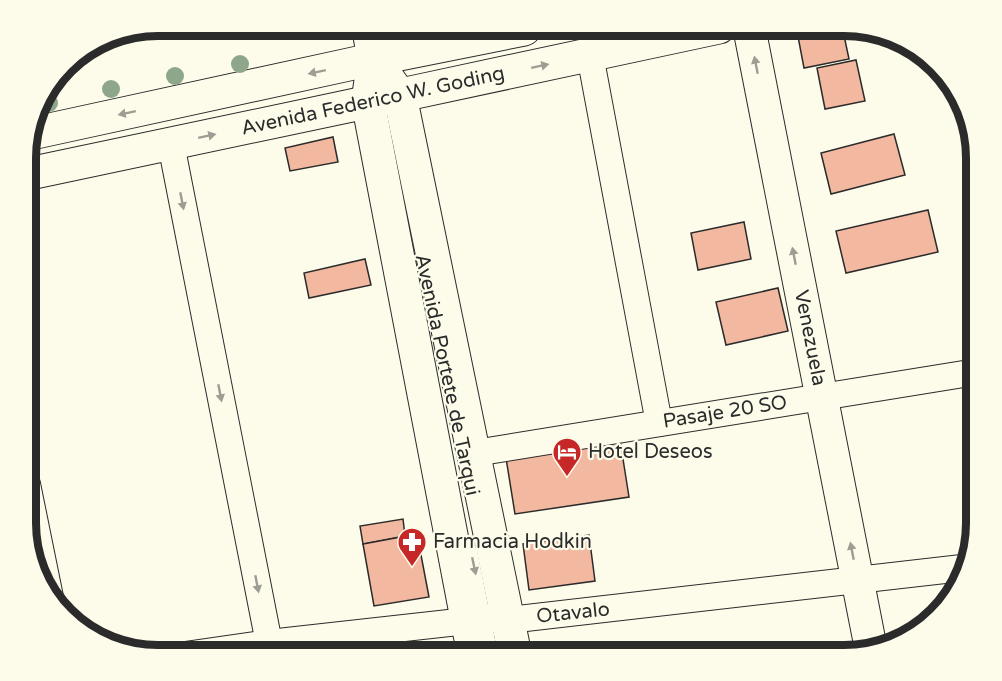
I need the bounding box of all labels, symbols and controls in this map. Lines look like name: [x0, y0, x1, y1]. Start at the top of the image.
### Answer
one-way arrow: [751, 55, 760, 74]
street label: Avenida Federico W. Goding: [239, 61, 507, 141]
one-way arrow: [530, 61, 549, 70]
one-way arrow: [308, 67, 326, 77]
one-way arrow: [117, 109, 136, 118]
one-way arrow: [198, 131, 216, 141]
one-way arrow: [178, 192, 188, 211]
one-way arrow: [789, 247, 798, 266]
street label: Avenida Portete de Tarqui: [410, 252, 484, 498]
street label: Venezuela: [789, 288, 831, 388]
one-way arrow: [216, 383, 225, 402]
street label: Pasaje 20 SO: [661, 390, 789, 434]
hotel icon: Hotel Deseos: [551, 436, 583, 478]
place label: Hotel Deseos: [588, 440, 713, 464]
pharmacy icon: Farmacia Hodkin: [396, 526, 428, 568]
place label: Farmacia Hodkin: [433, 530, 592, 554]
one-way arrow: [847, 541, 856, 560]
one-way arrow: [470, 557, 479, 576]
one-way arrow: [253, 575, 262, 594]
street label: Otavalo: [535, 597, 611, 629]

